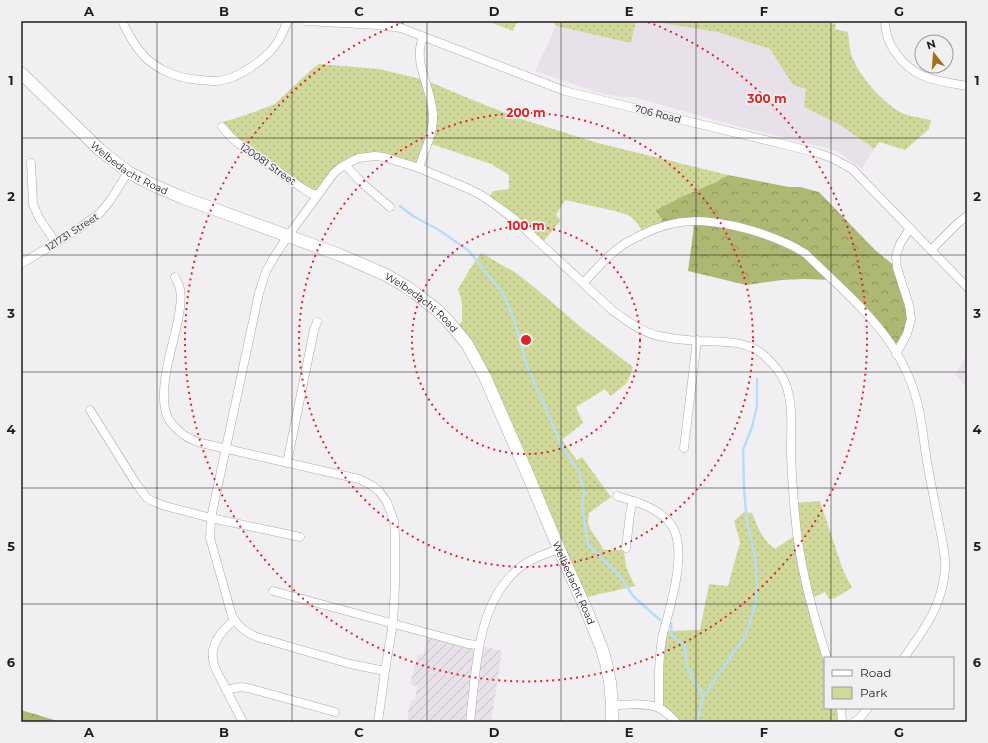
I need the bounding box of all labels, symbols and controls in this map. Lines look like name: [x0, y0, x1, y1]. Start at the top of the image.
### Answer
text: A: [83, 3, 95, 19]
text: B: [219, 3, 229, 19]
text: C: [354, 3, 364, 19]
text: D: [489, 3, 500, 19]
text: E: [625, 3, 634, 19]
text: F: [760, 3, 768, 19]
text: G: [894, 3, 904, 19]
north arrow: [914, 34, 954, 74]
text: N: [925, 36, 937, 52]
text: 1: [8, 72, 14, 88]
text: 1: [974, 72, 980, 88]
text: 300 m: [746, 91, 787, 106]
street label: 706 Road: [634, 102, 682, 126]
text: 200 m: [506, 105, 546, 120]
street label: Welbedacht Road: [88, 138, 170, 197]
street label: 120081 Street: [238, 140, 298, 188]
text: 2: [7, 188, 15, 204]
text: 2: [973, 188, 981, 204]
street label: 121731 Street: [43, 210, 101, 254]
text: 100 m: [508, 218, 544, 233]
street label: Welbedacht Road: [383, 269, 461, 335]
text: 3: [6, 305, 15, 321]
text: 3: [972, 305, 981, 321]
centre of rings: [519, 333, 533, 347]
text: 4: [7, 421, 16, 437]
text: 4: [973, 421, 982, 437]
text: 5: [7, 538, 15, 554]
text: 5: [973, 538, 981, 554]
street label: Welbedacht Road: [550, 539, 598, 626]
text: 6: [7, 654, 16, 670]
text: 6: [973, 654, 982, 670]
legend: [824, 657, 954, 709]
text: Road: [860, 665, 891, 680]
text: Park: [860, 685, 888, 700]
text: A: [83, 724, 95, 740]
text: B: [219, 724, 229, 740]
text: C: [354, 724, 364, 740]
text: D: [489, 724, 500, 740]
text: E: [625, 724, 634, 740]
text: F: [760, 724, 768, 740]
text: G: [894, 724, 904, 740]

